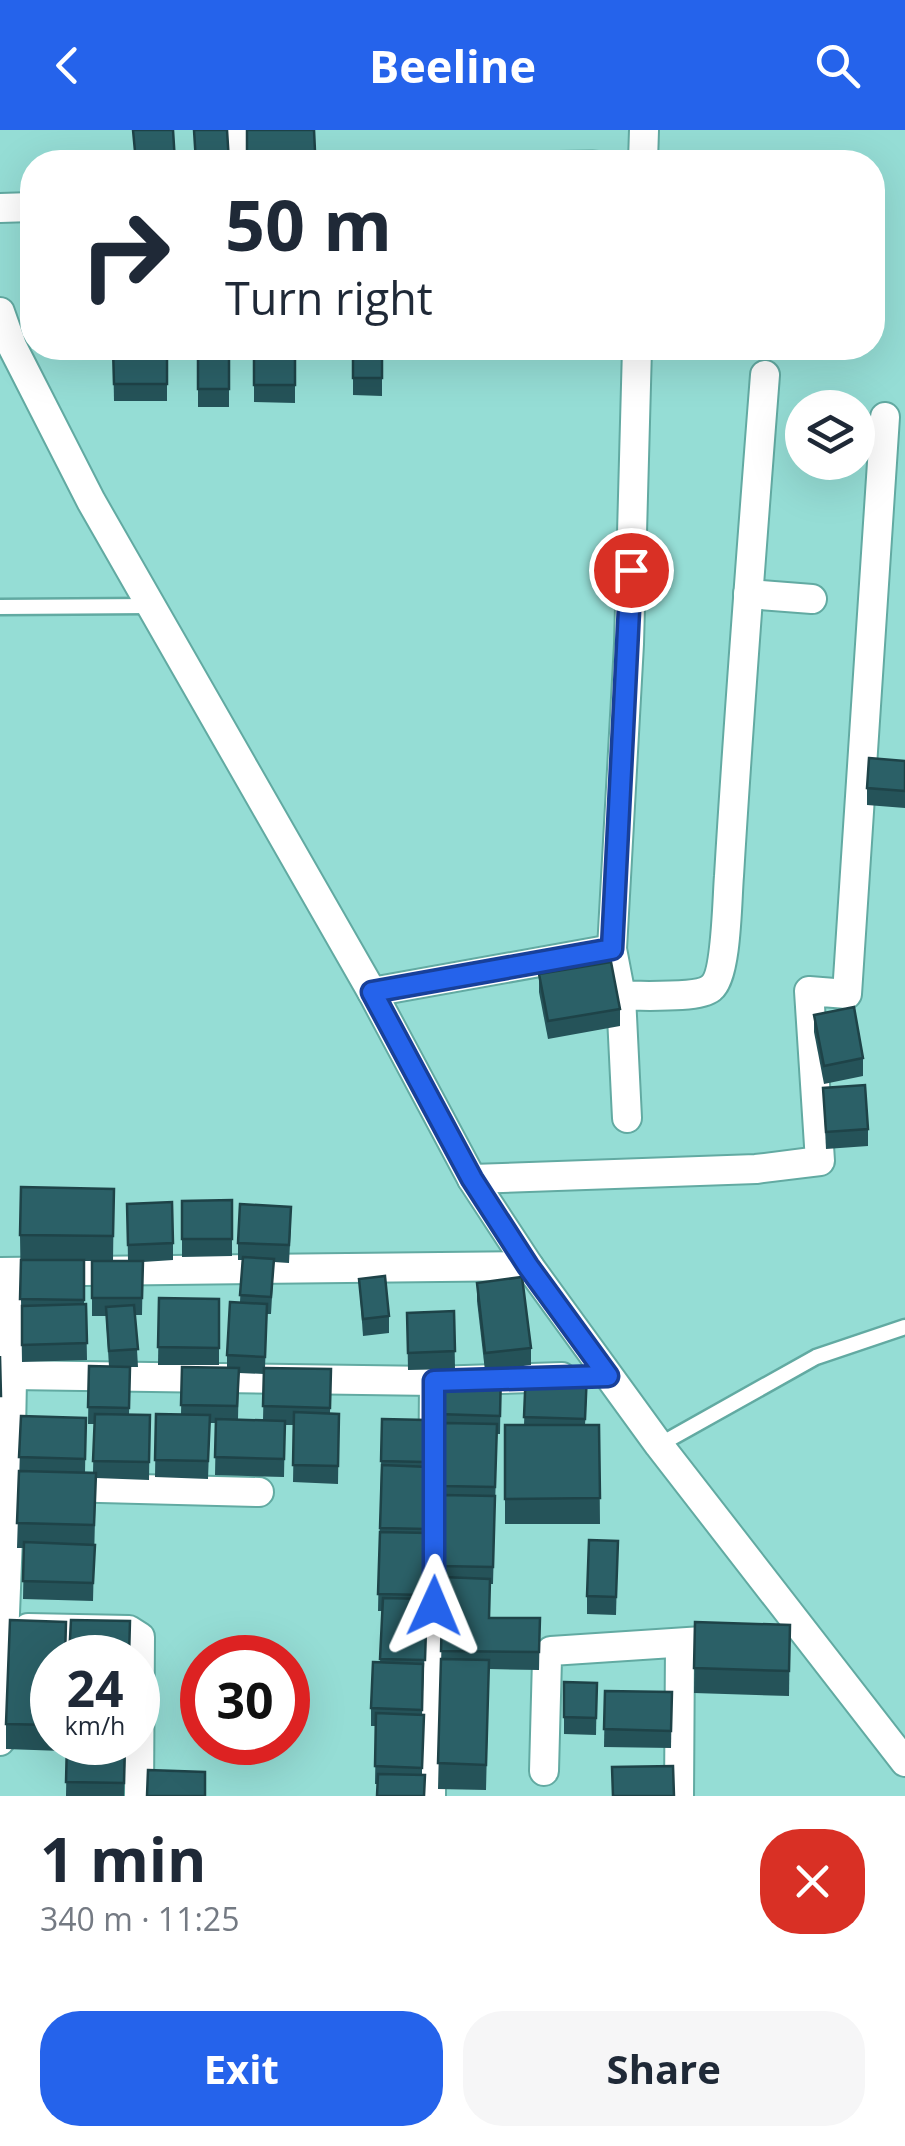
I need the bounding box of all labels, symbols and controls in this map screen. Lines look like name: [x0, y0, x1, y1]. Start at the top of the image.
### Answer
text: Beeline: [369, 35, 536, 96]
icon: back: [40, 38, 95, 93]
icon: search: [810, 38, 865, 93]
text: 50 m: [225, 176, 392, 272]
icon: right: [60, 190, 190, 320]
text: Turn right: [225, 267, 433, 328]
map controls: [785, 390, 875, 480]
button: layers: [785, 390, 875, 480]
pin: [589, 528, 674, 613]
icon: arrive: [604, 543, 659, 598]
position arrow: [382, 1554, 486, 1658]
speed limit sign: 30: [180, 1635, 310, 1765]
text: 24: [66, 1654, 124, 1722]
text: km/h: [65, 1708, 125, 1742]
text: 1 min: [40, 1818, 207, 1900]
button: close: [760, 1829, 865, 1934]
text: 340 m · 11:25: [40, 1897, 239, 1940]
button: Exit: [40, 2011, 443, 2126]
button: Share: [463, 2011, 865, 2126]

